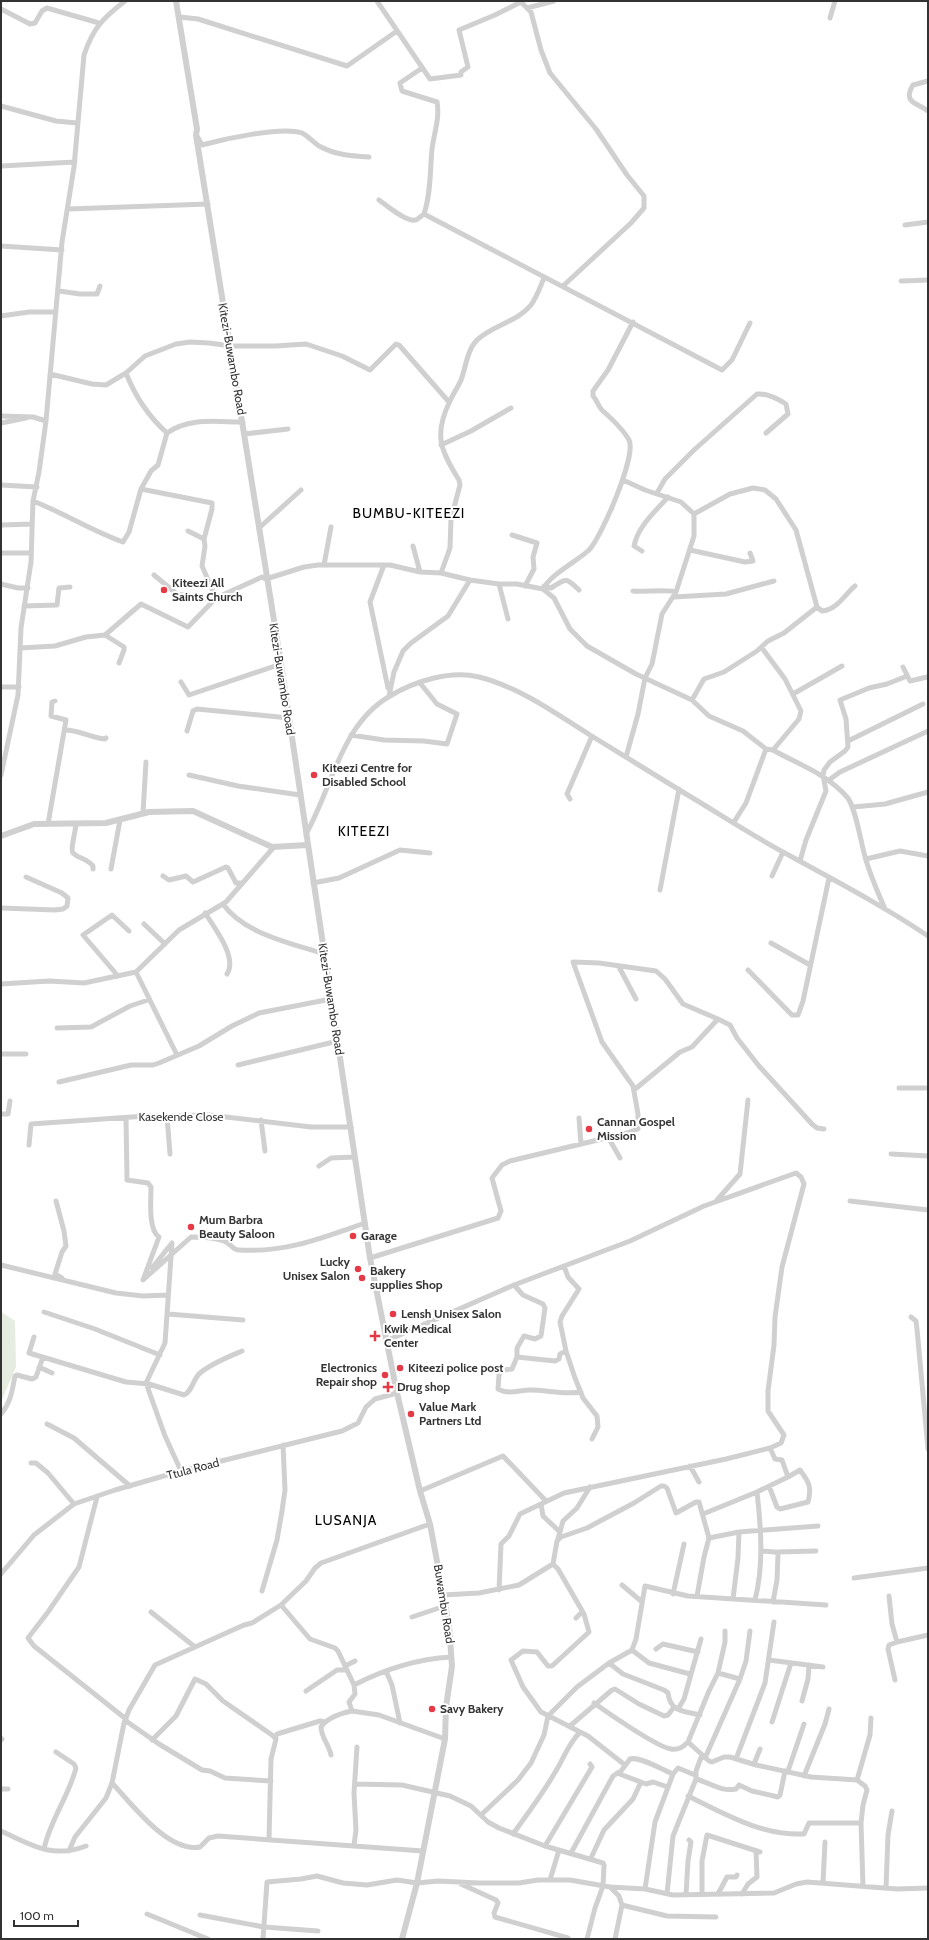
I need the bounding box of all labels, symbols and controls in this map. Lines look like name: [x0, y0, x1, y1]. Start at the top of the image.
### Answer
street label: Kitezi-Buwambo Road: [215, 302, 250, 416]
district label: BUMBU-KITEEZI: [353, 504, 465, 522]
place label: Kiteezi All Saints Church: [172, 575, 243, 604]
marker: Kiteezi All Saints Church: [159, 585, 169, 595]
street label: Kitezi-Buwambo Road: [266, 622, 299, 736]
place label: Kiteezi Centre for Disabled School: [322, 760, 412, 789]
marker: Kiteezi Centre for Disabled School: [309, 770, 319, 780]
district label: KITEEZI: [338, 822, 390, 840]
street label: Kitezi-Buwambo Road: [315, 942, 348, 1056]
street label: Kasekende Close: [138, 1109, 224, 1124]
place label: Cannan Gospel Mission: [597, 1114, 675, 1143]
marker: Cannan Gospel Mission: [584, 1124, 594, 1134]
place label: Mum Barbra Beauty Saloon: [199, 1212, 275, 1241]
marker: Mum Barbra Beauty Saloon: [186, 1222, 196, 1232]
place label: Garage: [361, 1228, 397, 1243]
marker: Garage: [348, 1231, 358, 1241]
place label: Lucky Unisex Salon: [283, 1254, 351, 1283]
place label: Bakery supplies Shop: [370, 1263, 443, 1292]
marker: Lucky Unisex Salon: [353, 1264, 363, 1274]
marker: Bakery supplies Shop: [357, 1273, 367, 1283]
place label: Lensh Unisex Salon: [401, 1306, 501, 1321]
marker: Lensh Unisex Salon: [388, 1309, 398, 1319]
place label: Kwik Medical Center: [384, 1321, 451, 1350]
marker: Kwik Medical Center: [369, 1330, 381, 1342]
place label: Electronics Repair shop: [316, 1360, 377, 1389]
place label: Kiteezi police post: [408, 1360, 503, 1375]
marker: Kiteezi police post: [395, 1363, 405, 1373]
marker: Electronics Repair shop: [380, 1370, 390, 1380]
place label: Drug shop: [397, 1379, 450, 1394]
marker: Drug shop: [382, 1381, 394, 1393]
place label: Value Mark Partners Ltd: [419, 1399, 482, 1428]
marker: Value Mark Partners Ltd: [406, 1409, 416, 1419]
street label: Ttula Road: [165, 1454, 221, 1483]
district label: LUSANJA: [315, 1511, 377, 1529]
street label: Buwambu Road: [431, 1563, 458, 1645]
place label: Savy Bakery: [440, 1701, 504, 1716]
marker: Savy Bakery: [427, 1704, 437, 1714]
scale bar: [14, 1902, 78, 1928]
text: 100 m: [20, 1908, 54, 1923]

